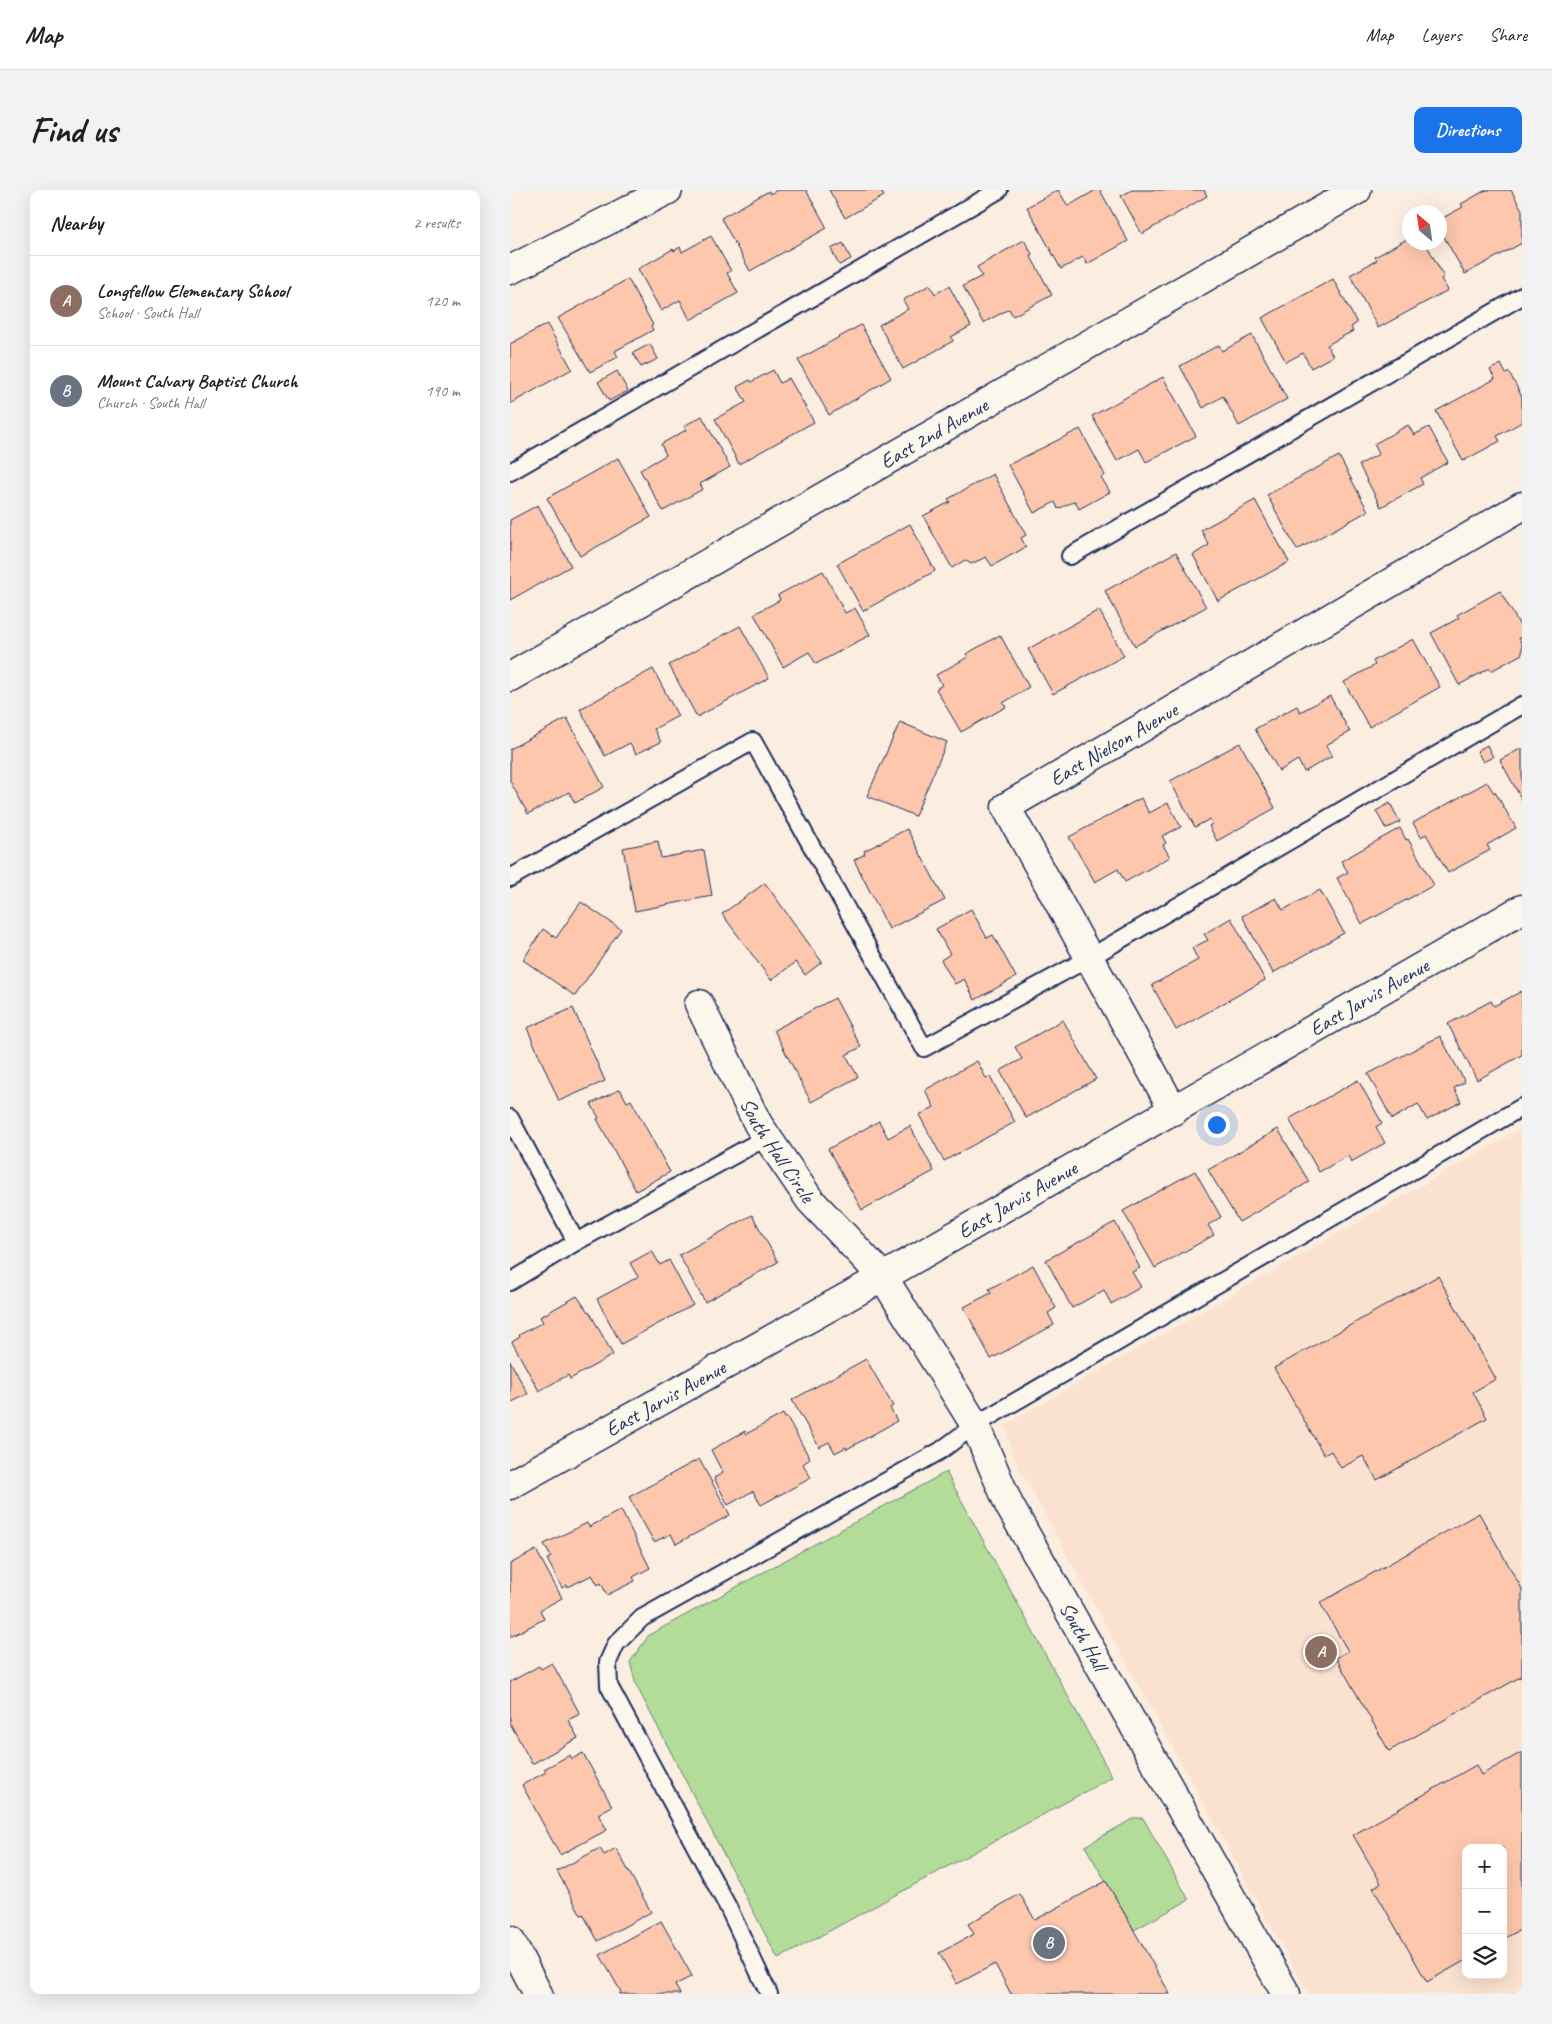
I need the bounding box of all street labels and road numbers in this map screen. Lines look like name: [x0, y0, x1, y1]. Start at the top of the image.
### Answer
street label: East 2nd Avenue: [875, 391, 994, 474]
street label: East Nielson Avenue: [1045, 696, 1184, 792]
street label: East Jarvis Avenue: [1305, 952, 1434, 1042]
street label: South Hall Circle: [734, 1094, 821, 1208]
street label: East Jarvis Avenue: [953, 1155, 1083, 1244]
street label: East Jarvis Avenue: [601, 1354, 731, 1442]
street label: South Hall: [1054, 1598, 1115, 1678]

